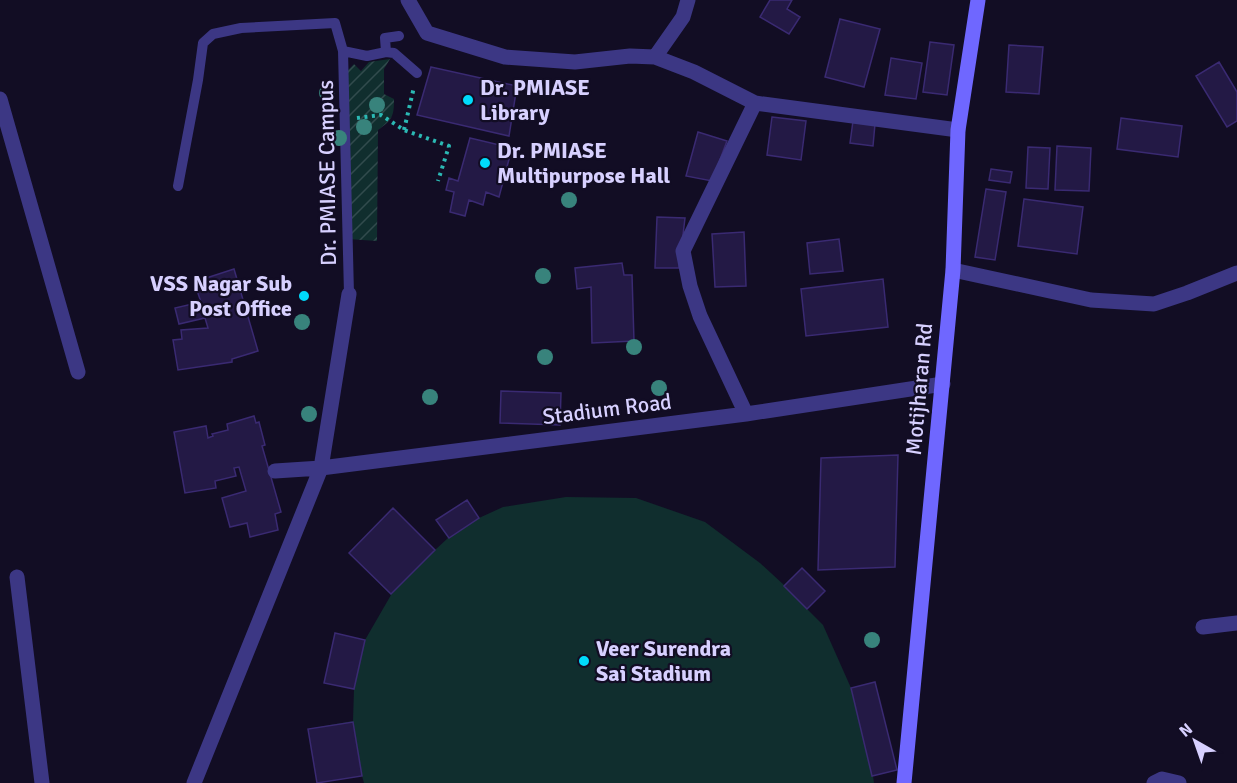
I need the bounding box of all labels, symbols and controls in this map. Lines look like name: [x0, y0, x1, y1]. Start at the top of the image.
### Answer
place label: Dr. PMIASE Library: [480, 74, 590, 126]
street label: Dr. PMIASE Campus: [312, 80, 342, 266]
marker: Dr. PMIASE Library: [461, 93, 475, 107]
place label: Dr. PMIASE Multipurpose Hall: [497, 137, 670, 189]
marker: Dr. PMIASE Multipurpose Hall: [478, 156, 492, 170]
place label: VSS Nagar Sub Post Office: [150, 270, 292, 322]
marker: VSS Nagar Sub Post Office: [297, 289, 311, 303]
street label: Motijharan Rd: [900, 322, 938, 456]
street label: Stadium Road: [541, 388, 673, 430]
place label: Veer Surendra Sai Stadium: [596, 635, 731, 687]
marker: Veer Surendra Sai Stadium: [577, 654, 591, 668]
north arrow: [1165, 711, 1225, 771]
text: N: [1175, 719, 1197, 742]

